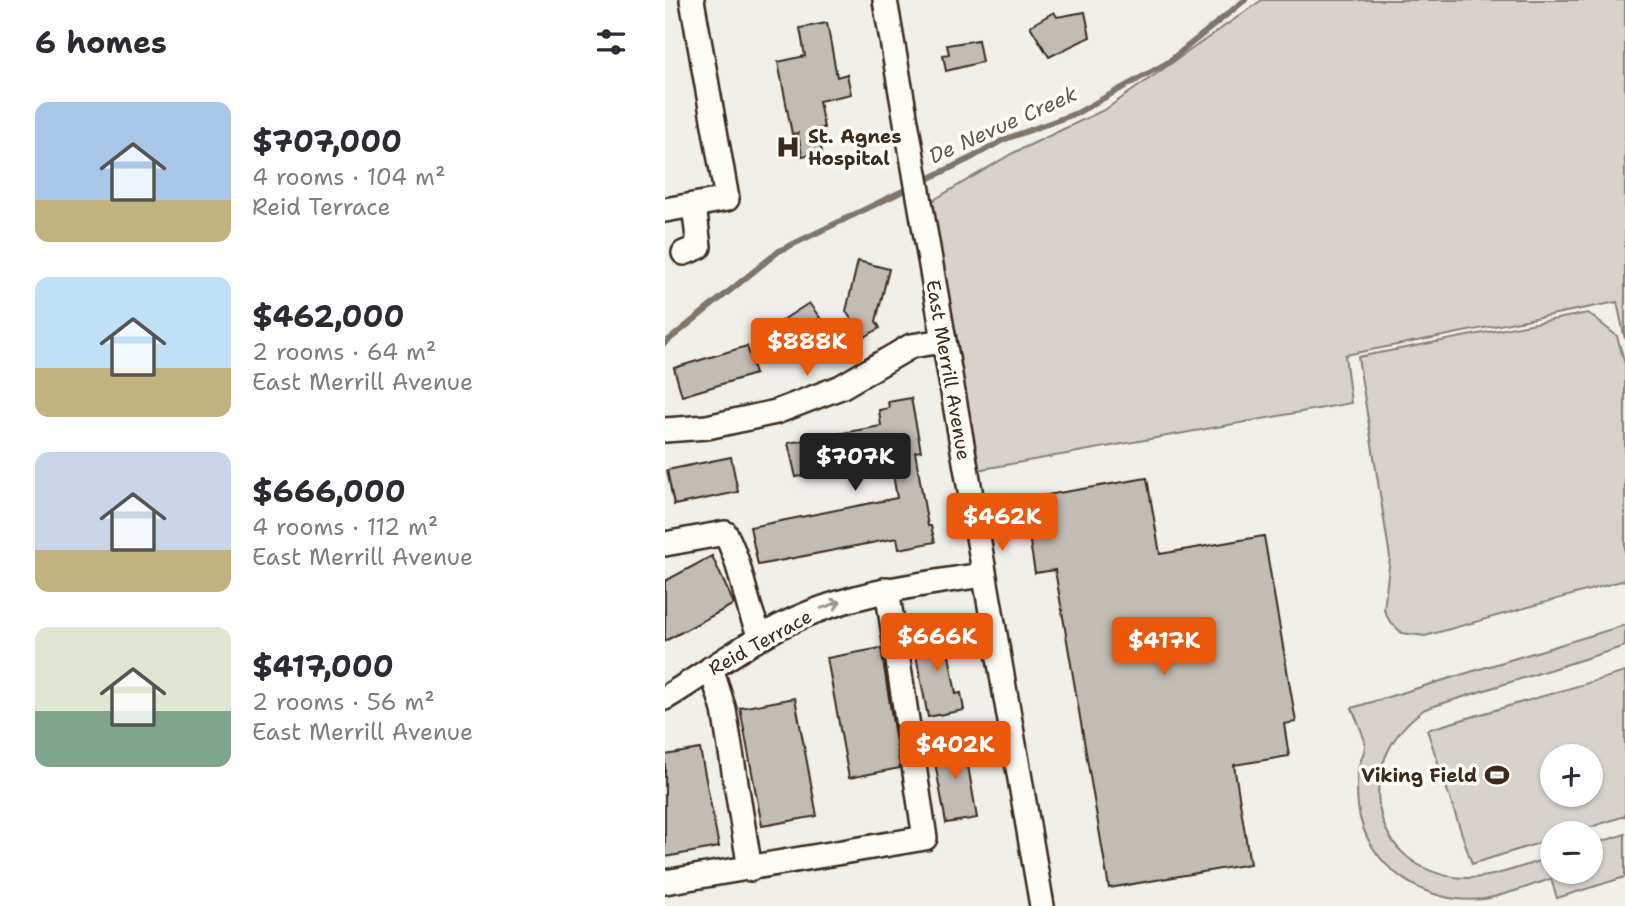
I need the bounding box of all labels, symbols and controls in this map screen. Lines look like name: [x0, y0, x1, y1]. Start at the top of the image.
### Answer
text: 6 homes: [35, 22, 167, 63]
icon: filters: [592, 23, 630, 61]
water label: De Nevue Creek: [924, 80, 1082, 170]
text: $707,000: [252, 121, 402, 162]
place label: St. Agnes Hospital: [808, 124, 902, 171]
icon: home: [91, 130, 175, 214]
hospital icon: St. Agnes Hospital: [774, 133, 802, 161]
text: 4 rooms · 104 m²: [252, 162, 445, 192]
text: Reid Terrace: [252, 192, 391, 222]
street label: East Merrill Avenue: [920, 278, 977, 462]
text: $462,000: [252, 296, 404, 337]
icon: home: [91, 305, 175, 389]
pin: $888K: [758, 318, 856, 378]
text: $888K: [767, 326, 847, 356]
text: 2 rooms · 64 m²: [252, 337, 436, 367]
text: East Merrill Avenue: [252, 367, 473, 397]
pin: $707K: [806, 434, 904, 493]
text: $707K: [816, 441, 894, 471]
text: $666,000: [252, 471, 406, 512]
icon: home: [91, 480, 175, 564]
pin: $462K: [953, 494, 1051, 553]
text: $462K: [963, 501, 1041, 531]
text: 4 rooms · 112 m²: [252, 512, 438, 542]
text: East Merrill Avenue: [252, 542, 473, 572]
one-way arrow: [820, 598, 842, 611]
street label: Reid Terrace: [704, 604, 816, 681]
pin: $666K: [888, 614, 986, 673]
pin: $417K: [1115, 618, 1213, 677]
text: $666K: [897, 621, 977, 651]
text: $417K: [1128, 625, 1200, 655]
text: $417,000: [252, 646, 394, 687]
icon: home: [91, 655, 175, 739]
text: 2 rooms · 56 m²: [252, 687, 435, 717]
text: East Merrill Avenue: [252, 717, 473, 747]
pin: $402K: [906, 722, 1004, 781]
text: $402K: [916, 729, 994, 759]
map controls: [1540, 744, 1603, 884]
button: +: [1540, 744, 1603, 807]
sports icon: Viking Field: [1483, 761, 1511, 789]
place label: Viking Field: [1361, 763, 1477, 788]
button: −: [1540, 821, 1603, 884]

